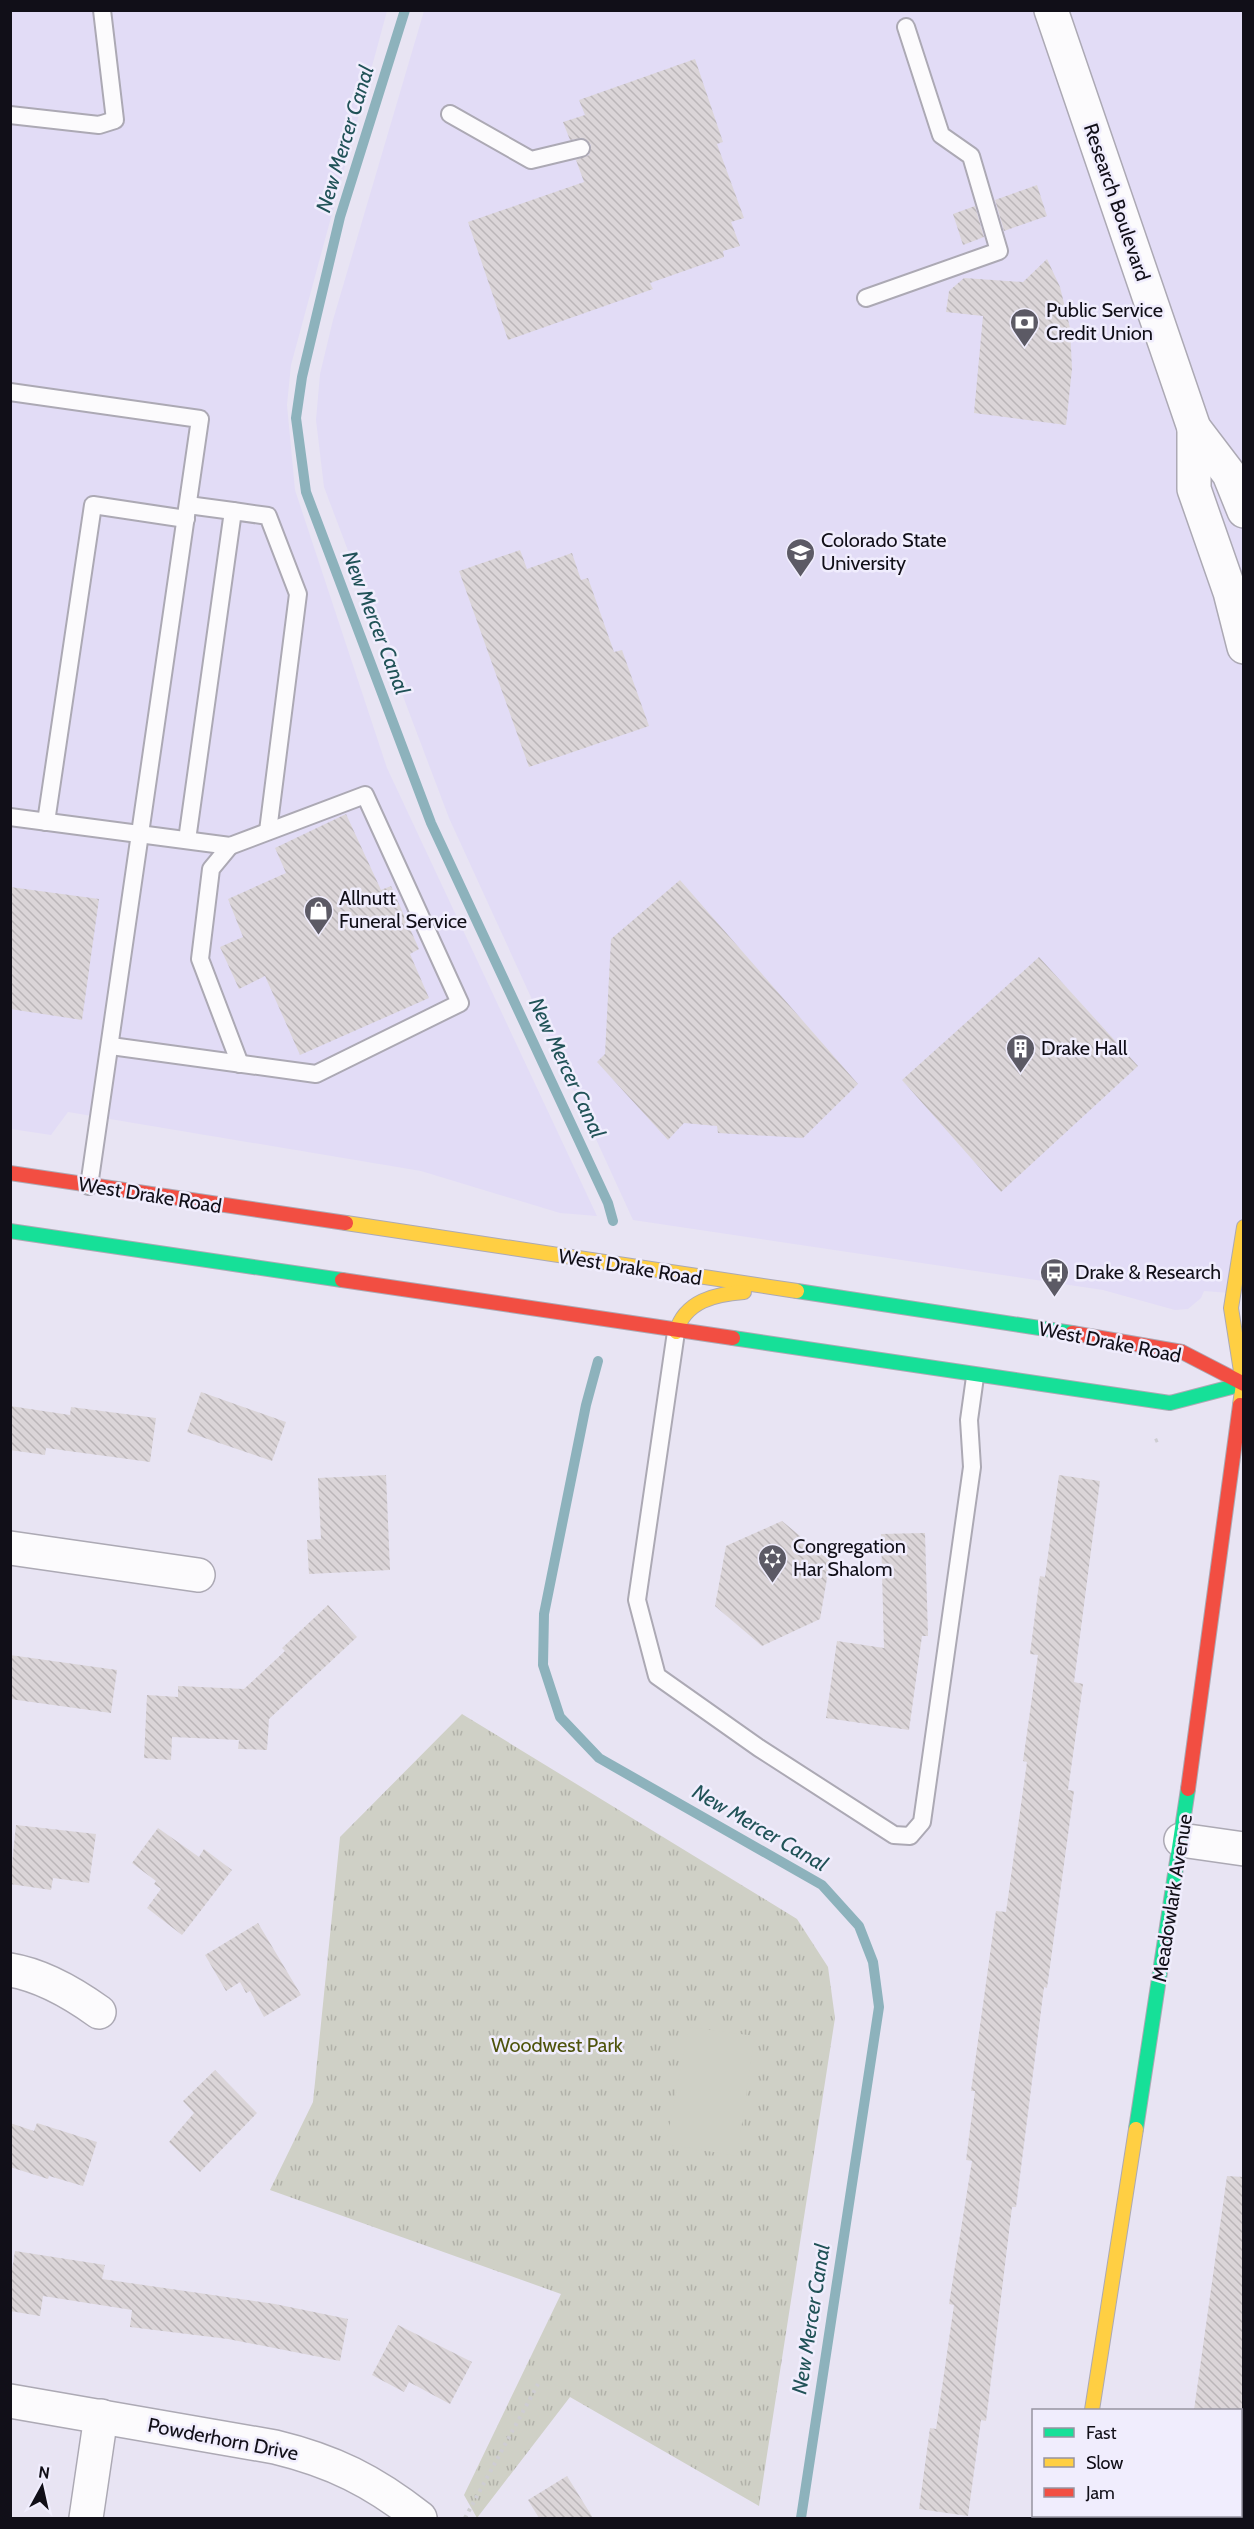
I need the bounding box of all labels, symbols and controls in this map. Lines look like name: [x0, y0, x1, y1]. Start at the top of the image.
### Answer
water label: New Mercer Canal: [310, 62, 379, 215]
street label: Research Boulevard: [1079, 120, 1155, 284]
place label: Public Service Credit Union: [1046, 298, 1163, 345]
bank icon: Public Service Credit Union: [1009, 306, 1041, 348]
place label: Colorado State University: [821, 528, 946, 575]
school or university icon: Colorado State University: [784, 536, 816, 578]
water label: New Mercer Canal: [338, 547, 415, 698]
place label: Allnutt Funeral Service: [339, 886, 467, 933]
shop icon: Allnutt Funeral Service: [302, 894, 334, 936]
water label: New Mercer Canal: [524, 994, 611, 1142]
building icon: Drake Hall: [1004, 1032, 1036, 1074]
place label: Drake Hall: [1041, 1036, 1128, 1060]
street label: West Drake Road: [77, 1172, 223, 1218]
street label: West Drake Road: [557, 1244, 703, 1290]
bus stop icon: Drake & Research: [1038, 1256, 1070, 1298]
place label: Drake & Research: [1075, 1260, 1221, 1284]
street label: West Drake Road: [1037, 1316, 1183, 1368]
place label: Congregation Har Shalom: [793, 1534, 906, 1581]
synagogue icon: Congregation Har Shalom: [756, 1542, 788, 1584]
water label: New Mercer Canal: [688, 1779, 832, 1876]
street label: Meadowlark Avenue: [1147, 1812, 1197, 1984]
park label: Woodwest Park: [491, 2033, 623, 2057]
water label: New Mercer Canal: [786, 2242, 835, 2396]
legend: [1032, 2409, 1242, 2517]
street label: Powderhorn Drive: [146, 2413, 300, 2465]
text: Fast: [1086, 2422, 1117, 2444]
text: Slow: [1086, 2452, 1123, 2474]
north arrow: [12, 2457, 72, 2517]
text: N: [37, 2462, 51, 2483]
text: Jam: [1085, 2482, 1115, 2504]

